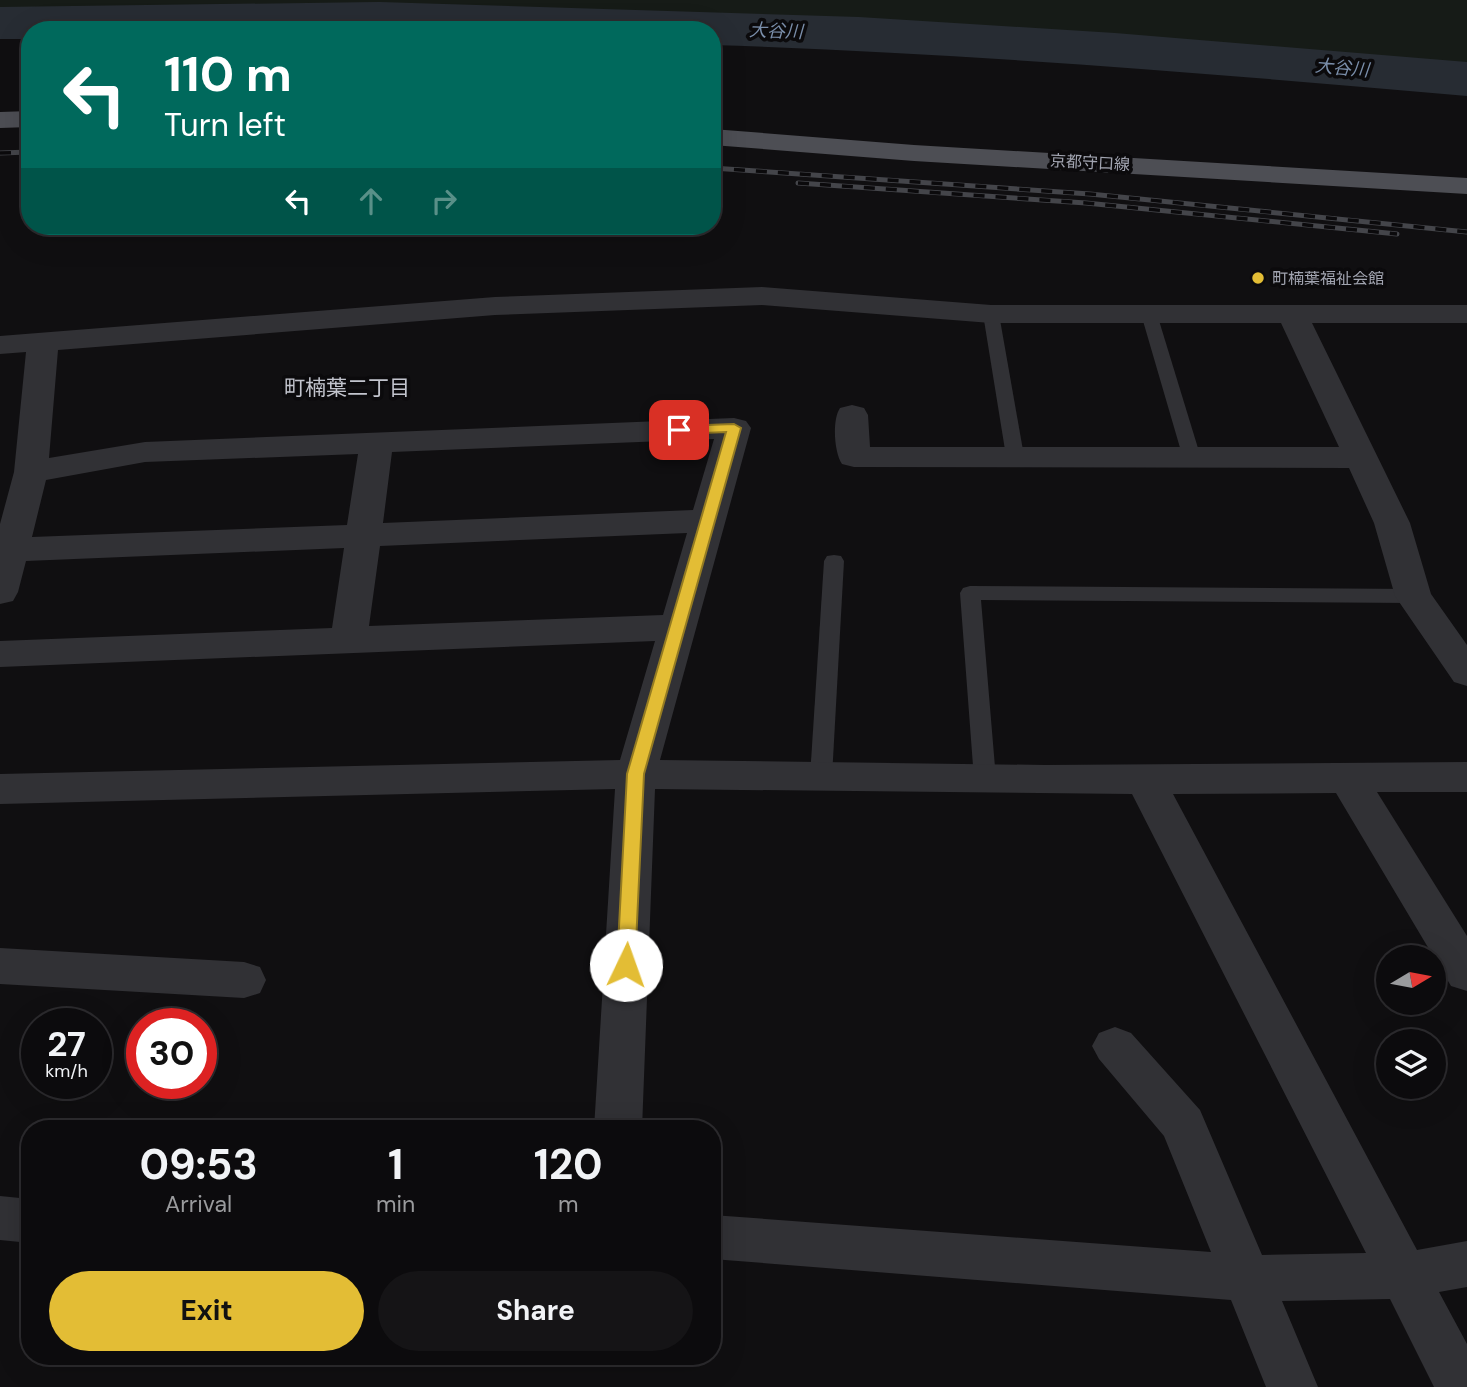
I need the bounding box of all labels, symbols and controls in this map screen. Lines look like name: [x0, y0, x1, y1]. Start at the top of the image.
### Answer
water label: 大谷川: [749, 18, 805, 44]
text: 110 m: [164, 42, 292, 106]
icon: left: [49, 49, 140, 140]
water label: 大谷川: [1314, 54, 1372, 82]
text: Turn left: [164, 104, 286, 146]
street label: 京都守口線: [1049, 150, 1130, 175]
icon: left: [279, 182, 317, 220]
icon: ahead: [352, 182, 390, 220]
icon: right: [425, 182, 463, 220]
place label: 町楠葉福祉会館: [1272, 268, 1384, 289]
marker: 町楠葉福祉会館: [1250, 270, 1266, 286]
district label: 町楠葉二丁目: [284, 374, 410, 402]
pin: [649, 400, 709, 460]
icon: arrive: [660, 411, 698, 449]
position arrow: [589, 928, 663, 1002]
north arrow: [1376, 945, 1446, 1015]
map controls: [1376, 945, 1446, 1099]
speed limit sign: 30: [126, 1008, 217, 1099]
text: 27: [47, 1021, 86, 1067]
button: layers: [1376, 1029, 1446, 1099]
text: km/h: [45, 1059, 88, 1083]
text: 09:53: [139, 1137, 258, 1192]
text: 1: [388, 1137, 403, 1192]
text: 120: [534, 1137, 603, 1192]
text: Arrival: [165, 1189, 232, 1219]
text: min: [376, 1189, 415, 1219]
text: m: [558, 1189, 578, 1219]
button: Exit: [49, 1271, 364, 1351]
button: Share: [378, 1271, 693, 1351]

